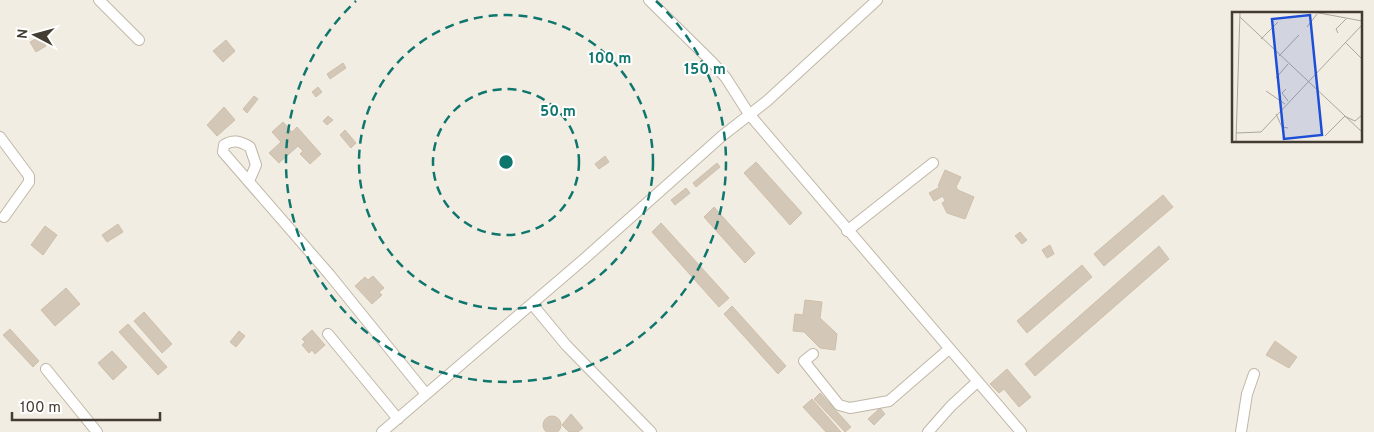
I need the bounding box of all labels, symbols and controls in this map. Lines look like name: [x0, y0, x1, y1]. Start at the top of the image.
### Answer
north arrow: [10, 10, 60, 60]
inset map: [1232, 12, 1362, 142]
text: N: [15, 28, 33, 40]
text: 100 m: [589, 50, 631, 69]
text: 150 m: [684, 61, 726, 80]
text: 50 m: [540, 103, 576, 122]
centre of rings: [497, 153, 515, 171]
scale bar: [12, 390, 160, 422]
text: 100 m: [20, 399, 61, 418]

